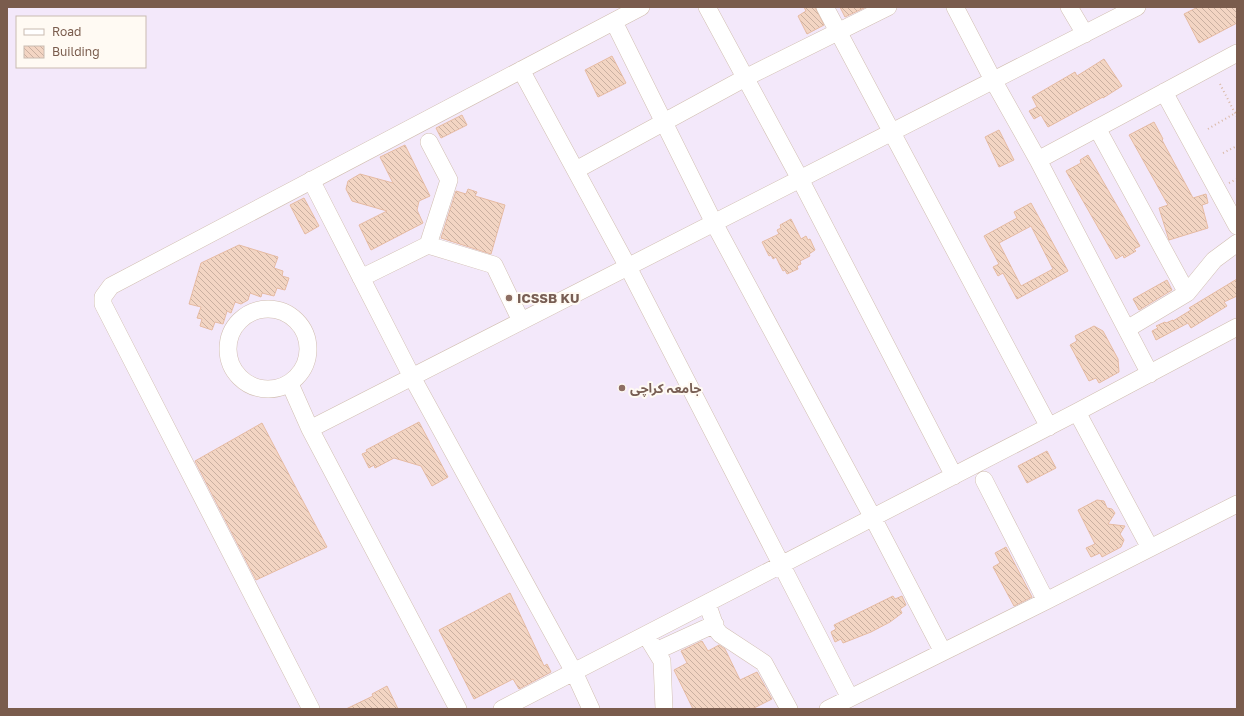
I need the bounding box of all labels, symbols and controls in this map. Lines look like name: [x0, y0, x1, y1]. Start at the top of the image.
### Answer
legend: [16, 16, 146, 68]
text: Road: [52, 24, 81, 39]
text: Building: [52, 44, 100, 59]
place label: ICSSB KU: [517, 290, 579, 306]
marker: ICSSB KU: [504, 293, 514, 303]
place label: جامعہ کراچی: [630, 380, 701, 397]
marker: جامعہ کراچی: [617, 383, 627, 393]

